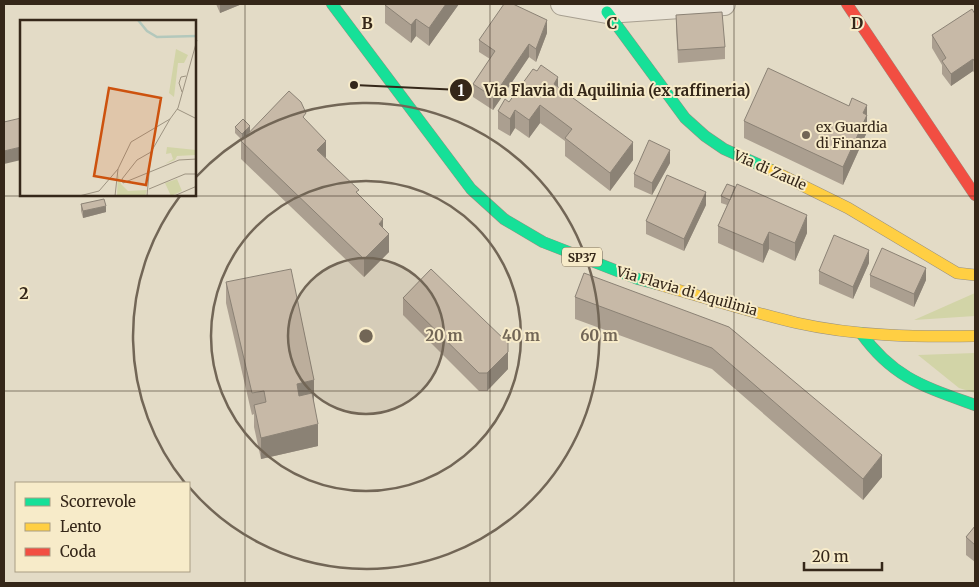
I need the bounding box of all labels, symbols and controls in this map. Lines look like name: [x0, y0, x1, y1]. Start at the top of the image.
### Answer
text: B: [361, 13, 373, 33]
text: C: [607, 13, 617, 33]
text: D: [851, 13, 863, 33]
inset map: [20, 20, 196, 196]
callout: Via Flavia di Aquilinia (ex raffineria): [449, 75, 760, 105]
text: 1: [458, 81, 465, 100]
text: Via Flavia di Aquilinia (ex raffineria): [483, 81, 750, 100]
place label: ex Guardia di Finanza: [816, 118, 888, 152]
marker: ex Guardia di Finanza: [800, 129, 812, 141]
street label: Via di Zaule: [730, 146, 809, 194]
road number: SP37: [562, 248, 602, 266]
street label: Via Flavia di Aquilinia: [613, 262, 760, 320]
text: 2: [19, 283, 29, 303]
text: 20 m: [425, 326, 463, 345]
text: 40 m: [502, 326, 540, 345]
text: 60 m: [580, 326, 618, 345]
centre of rings: [357, 327, 375, 345]
legend: [15, 482, 190, 572]
text: Scorrevole: [60, 492, 136, 511]
text: Lento: [60, 517, 102, 536]
scale bar: [804, 540, 882, 572]
text: Coda: [60, 542, 96, 561]
text: 20 m: [812, 547, 849, 566]

